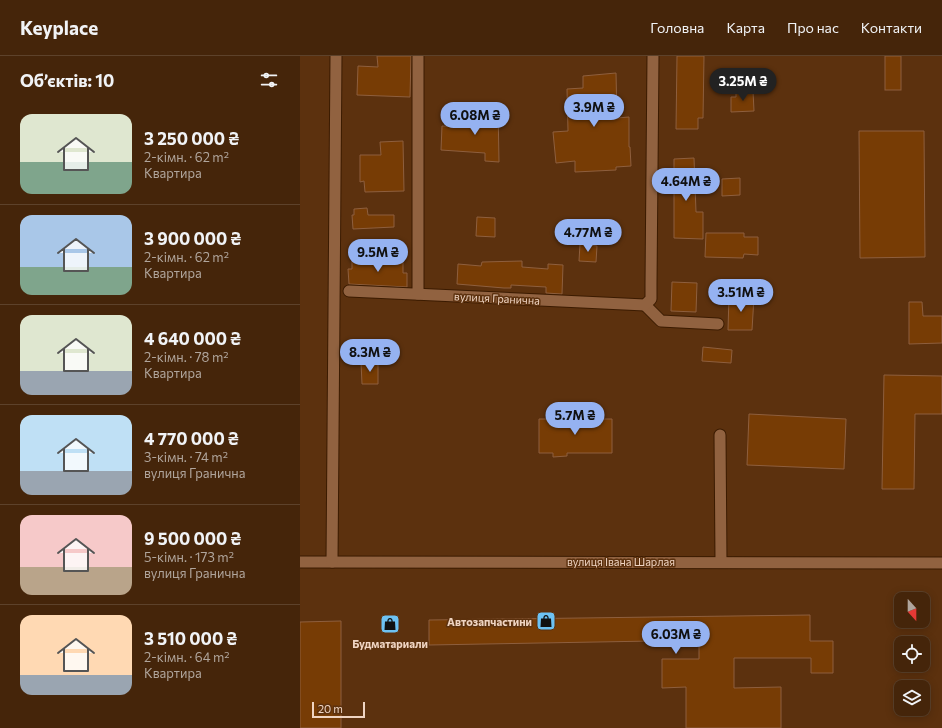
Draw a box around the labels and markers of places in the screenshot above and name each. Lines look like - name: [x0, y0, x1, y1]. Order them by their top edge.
- pin: 3.25M ₴: [706, 68, 780, 102]
- pin: 3.9M ₴: [561, 94, 627, 128]
- pin: 6.08M ₴: [438, 102, 512, 136]
- pin: 4.64M ₴: [649, 168, 723, 202]
- pin: 4.77M ₴: [551, 219, 625, 253]
- pin: 9.5M ₴: [345, 239, 411, 273]
- pin: 3.51M ₴: [704, 279, 778, 313]
- pin: 8.3M ₴: [337, 339, 403, 373]
- pin: 5.7M ₴: [542, 402, 608, 436]
- shop icon: Автозапчастини: [535, 610, 557, 632]
- shop icon: Будматариали: [379, 613, 401, 635]
- place label: Автозапчастини: [447, 615, 532, 628]
- pin: 6.03M ₴: [639, 621, 713, 655]
- place label: Будматариали: [352, 637, 428, 650]

